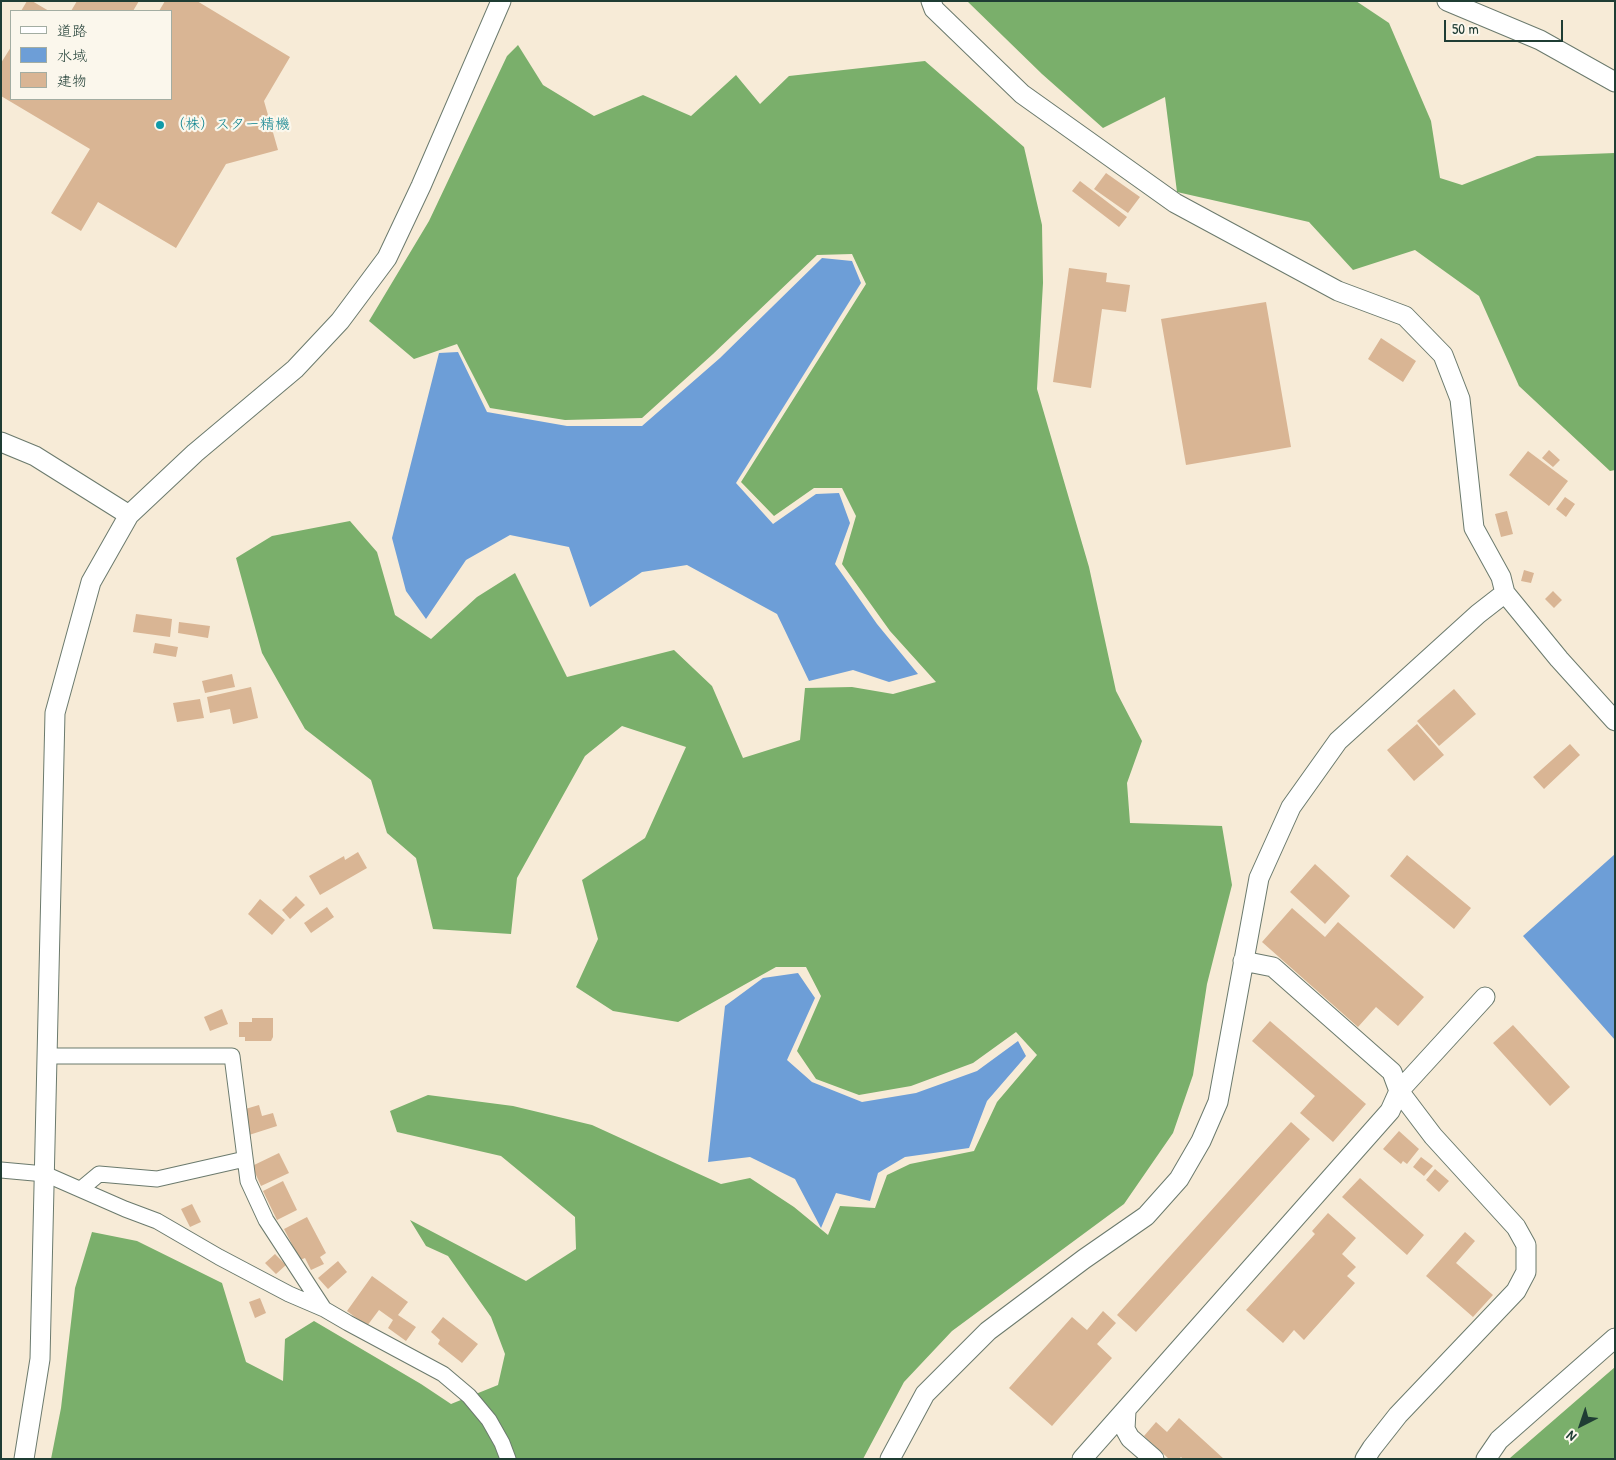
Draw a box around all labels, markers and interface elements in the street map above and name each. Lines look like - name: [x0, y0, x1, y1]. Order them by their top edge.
- legend: [10, 10, 172, 100]
- scale bar: [1446, 10, 1565, 42]
- text: 50 m: [1452, 18, 1479, 39]
- text: 道路: [57, 20, 87, 41]
- text: 水域: [57, 45, 87, 66]
- text: 建物: [57, 70, 87, 91]
- place label: （株）スター精機: [170, 116, 290, 134]
- marker: （株）スター精機: [154, 119, 166, 131]
- north arrow: [1556, 1400, 1606, 1450]
- text: N: [1562, 1427, 1580, 1446]

